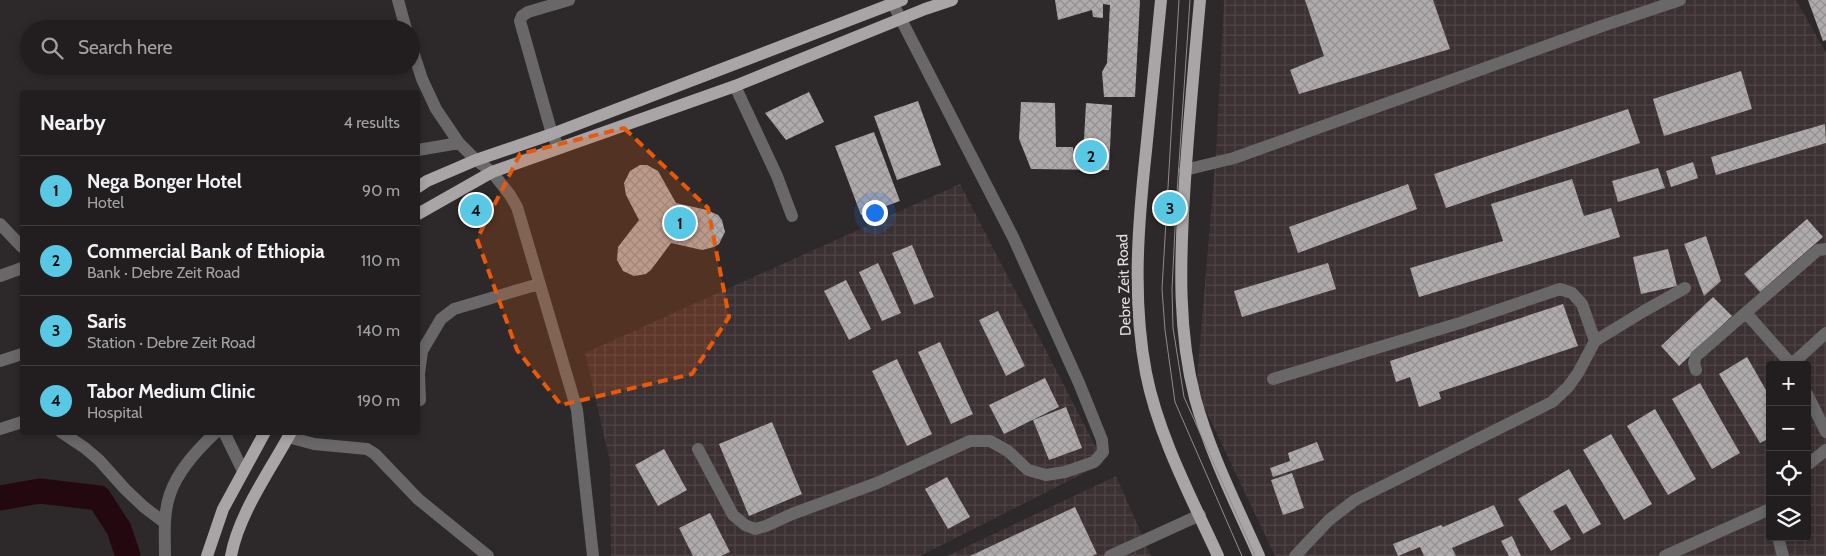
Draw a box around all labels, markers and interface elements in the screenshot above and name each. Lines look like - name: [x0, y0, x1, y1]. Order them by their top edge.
- search box: [20, 20, 420, 75]
- icon: search: [38, 34, 66, 62]
- text: Search here: [78, 36, 172, 59]
- text: Nearby: [40, 110, 106, 135]
- text: 4 results: [343, 113, 400, 132]
- pin: 2: [1075, 137, 1107, 175]
- text: Nega Bonger Hotel: [87, 170, 242, 193]
- text: 1: [53, 181, 59, 200]
- text: 90 m: [362, 181, 400, 200]
- pin: 3: [1154, 189, 1186, 227]
- pin: 4: [460, 191, 492, 229]
- text: Hotel: [87, 193, 124, 212]
- your location: [862, 200, 888, 226]
- pin: 1: [664, 204, 696, 242]
- street label: Debre Zeit Road: [1113, 234, 1135, 336]
- text: Commercial Bank of Ethiopia: [87, 240, 325, 263]
- text: 2: [52, 251, 60, 270]
- text: 110 m: [361, 251, 400, 270]
- text: Bank · Debre Zeit Road: [87, 263, 240, 282]
- text: Saris: [87, 310, 126, 333]
- text: 3: [52, 321, 60, 340]
- text: 140 m: [357, 321, 400, 340]
- text: Station · Debre Zeit Road: [87, 333, 255, 352]
- map controls: [1766, 361, 1811, 541]
- button: +: [1766, 361, 1811, 406]
- text: Tabor Medium Clinic: [87, 380, 255, 403]
- text: 4: [51, 391, 61, 410]
- text: 190 m: [357, 391, 400, 410]
- text: Hospital: [87, 403, 143, 422]
- button: −: [1766, 406, 1811, 451]
- button: locate: [1766, 451, 1811, 496]
- button: layers: [1766, 496, 1811, 541]

